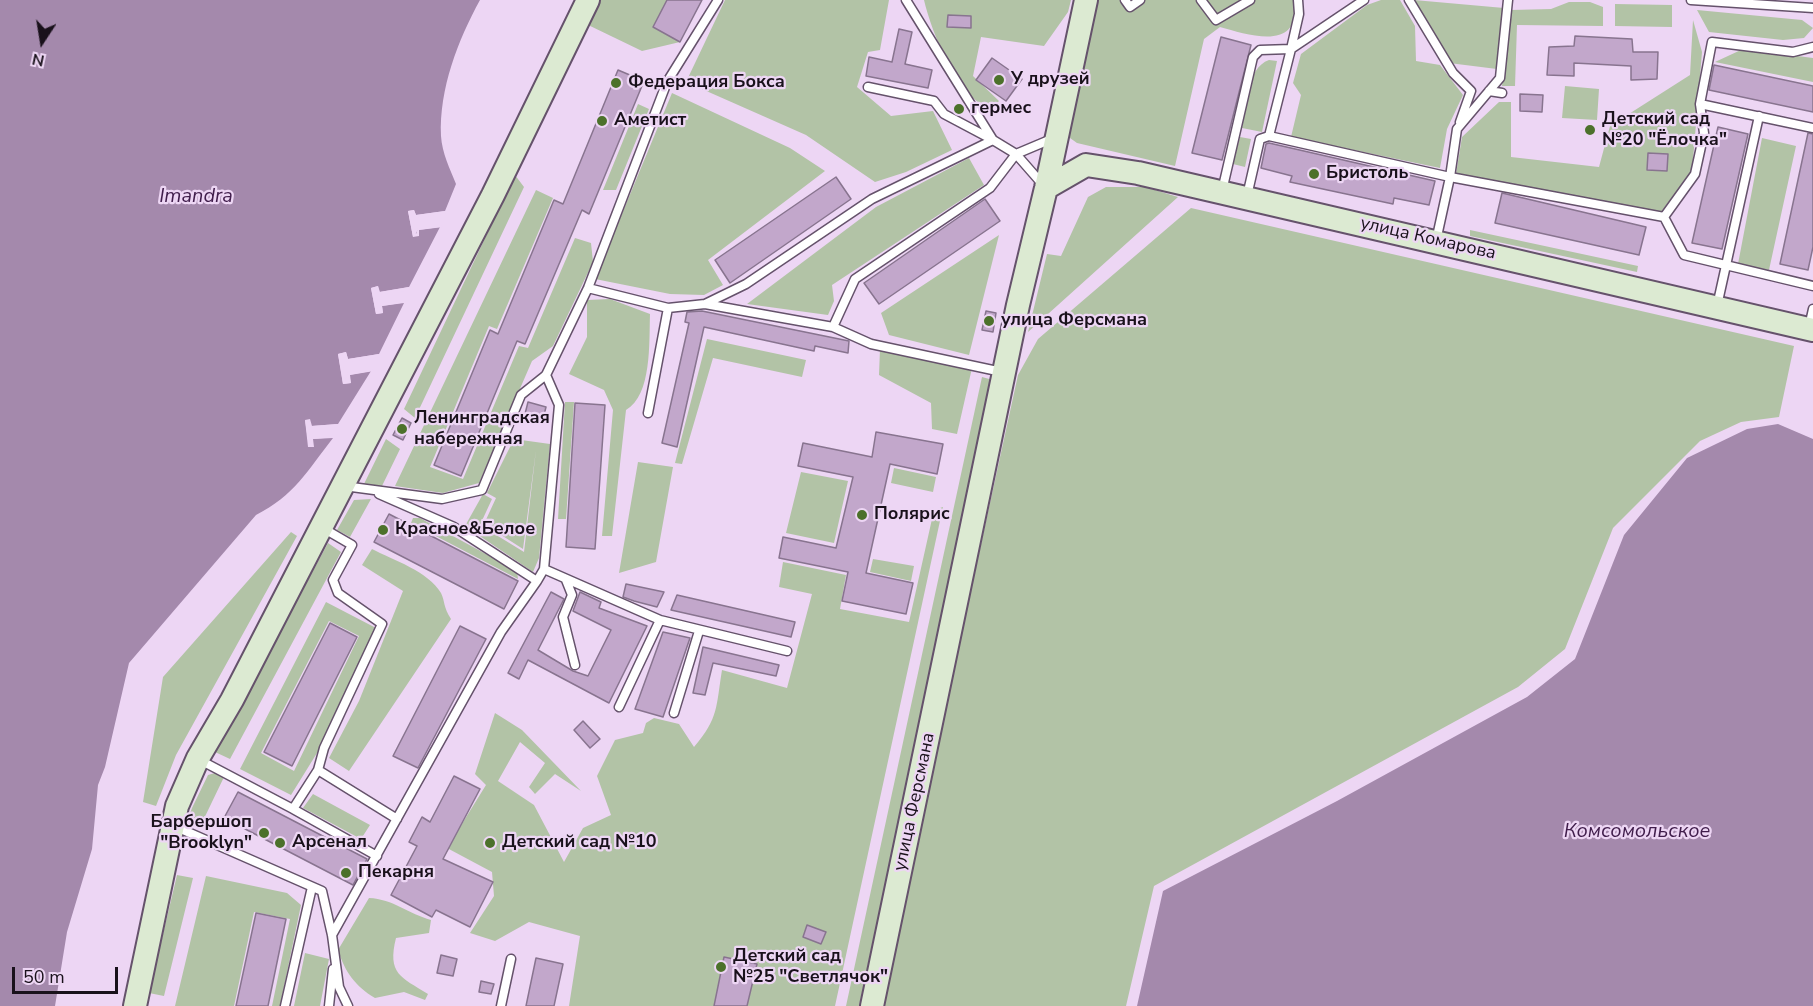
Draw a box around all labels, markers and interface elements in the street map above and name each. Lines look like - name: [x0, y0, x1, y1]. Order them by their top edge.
- north arrow: [12, 12, 72, 72]
- text: N: [30, 48, 46, 72]
- place label: У друзей: [1011, 69, 1090, 91]
- place label: Федерация Бокса: [628, 72, 785, 94]
- marker: У друзей: [992, 73, 1006, 87]
- marker: Федерация Бокса: [609, 76, 623, 90]
- place label: гермес: [971, 98, 1031, 120]
- marker: гермес: [952, 102, 966, 116]
- place label: Детский сад №20 "Ёлочка": [1602, 109, 1727, 152]
- place label: Аметист: [614, 110, 686, 132]
- marker: Аметист: [595, 114, 609, 128]
- marker: Детский сад №20 "Ёлочка": [1583, 123, 1597, 137]
- place label: Бристоль: [1326, 163, 1408, 185]
- marker: Бристоль: [1307, 167, 1321, 181]
- water label: Imandra: [159, 185, 233, 209]
- street label: улица Комарова: [1358, 213, 1498, 265]
- place label: улица Ферсмана: [1001, 310, 1147, 332]
- marker: улица Ферсмана: [982, 314, 996, 328]
- place label: Ленинградская набережная: [414, 408, 550, 450]
- marker: Ленинградская набережная: [395, 422, 409, 436]
- place label: Полярис: [874, 504, 950, 526]
- marker: Полярис: [855, 508, 869, 522]
- place label: Красное&Белое: [395, 519, 535, 541]
- marker: Красное&Белое: [376, 523, 390, 537]
- street label: улица Ферсмана: [890, 731, 940, 873]
- place label: Барбершоп "Brоoklyn": [151, 812, 252, 854]
- water label: Комсомольское: [1564, 820, 1710, 844]
- marker: Барбершоп "Brоoklyn": [257, 826, 271, 840]
- place label: Арсенал: [292, 832, 367, 854]
- place label: Детский сад №10: [502, 832, 657, 854]
- marker: Арсенал: [273, 836, 287, 850]
- marker: Детский сад №10: [483, 836, 497, 850]
- place label: Пекарня: [358, 862, 434, 884]
- marker: Пекарня: [339, 866, 353, 880]
- place label: Детский сад №25 "Светлячок": [733, 946, 888, 988]
- scale bar: [15, 955, 122, 993]
- marker: Детский сад №25 "Светлячок": [714, 960, 728, 974]
- text: 50 m: [23, 965, 65, 989]

